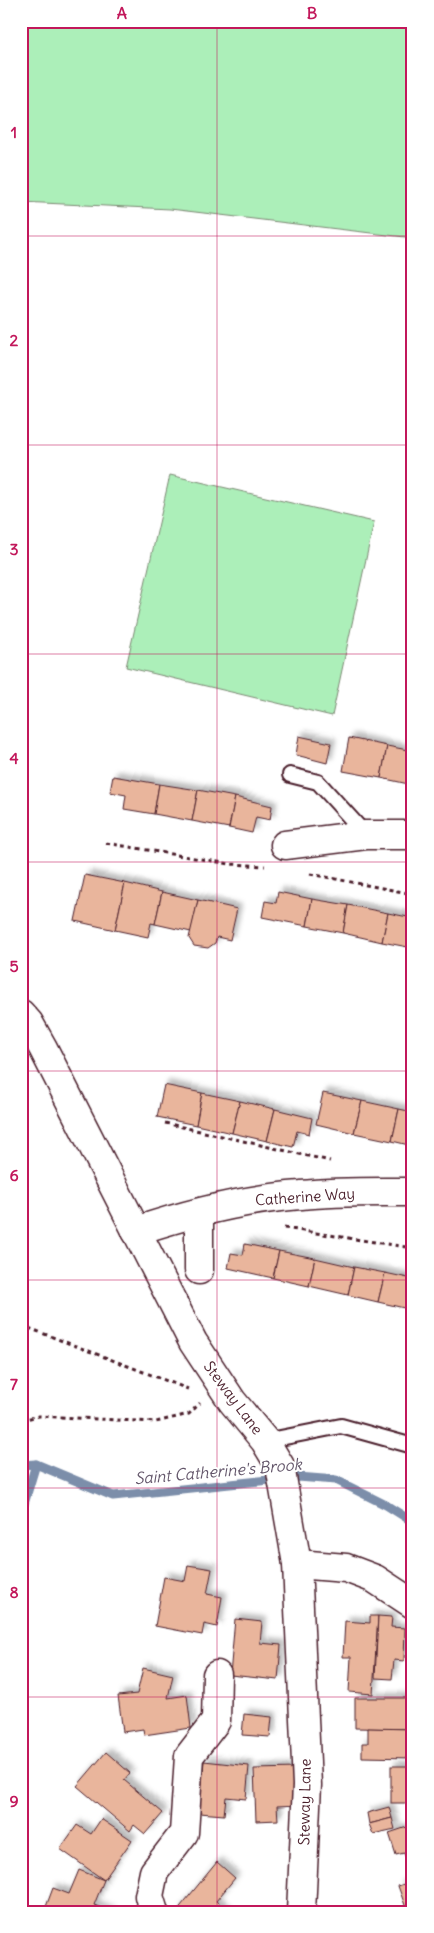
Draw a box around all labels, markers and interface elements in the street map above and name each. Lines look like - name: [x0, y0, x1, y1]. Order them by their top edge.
- text: A: [117, 3, 127, 23]
- text: B: [307, 3, 318, 23]
- text: 1: [11, 122, 17, 142]
- text: 2: [10, 330, 19, 350]
- text: 3: [9, 539, 19, 559]
- text: 4: [9, 748, 19, 768]
- text: 5: [9, 956, 19, 976]
- text: 6: [9, 1165, 19, 1185]
- street label: Catherine Way: [254, 1184, 356, 1209]
- street label: Steway Lane: [200, 1357, 267, 1438]
- text: 7: [10, 1374, 18, 1394]
- water label: Saint Catherine's Brook: [134, 1454, 304, 1488]
- text: 8: [9, 1582, 19, 1602]
- street label: Steway Lane: [294, 1758, 315, 1846]
- text: 9: [9, 1791, 19, 1811]

